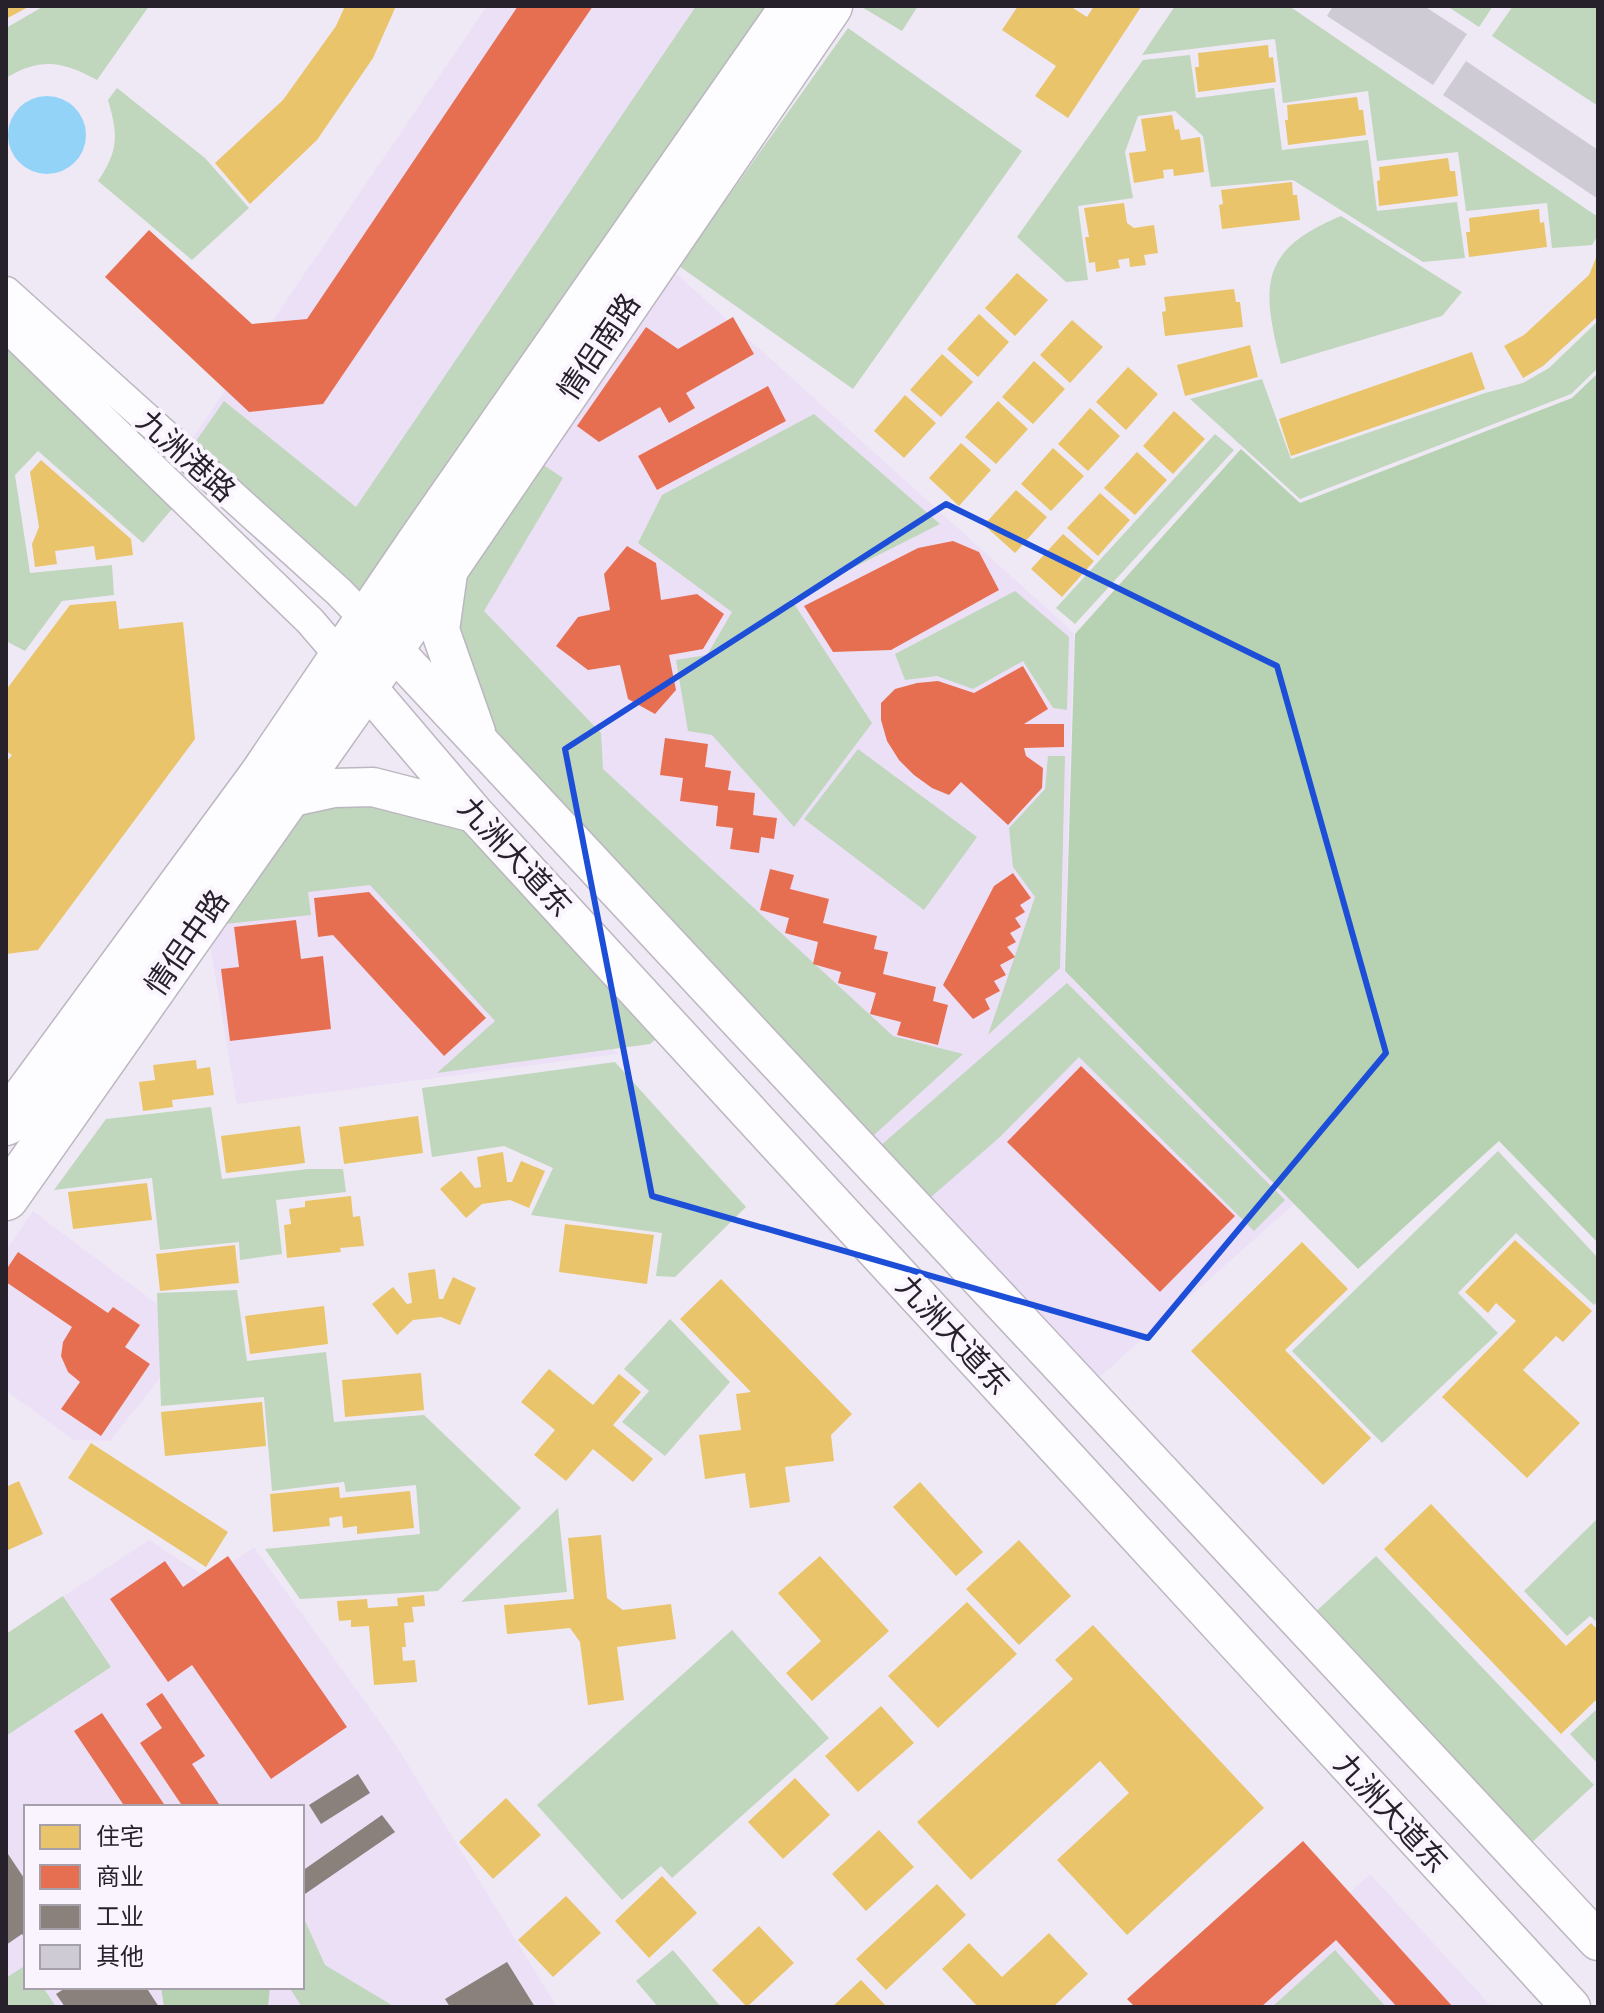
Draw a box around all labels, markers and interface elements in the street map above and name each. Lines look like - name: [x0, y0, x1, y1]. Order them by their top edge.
- street label: 情侣南路: [548, 285, 648, 407]
- street label: 九洲港路: [129, 400, 245, 510]
- street label: 九洲大道东: [451, 788, 581, 924]
- street label: 情侣中路: [136, 882, 236, 1002]
- street label: 九洲大道东: [889, 1266, 1019, 1402]
- street label: 九洲大道东: [1327, 1744, 1457, 1880]
- legend: [24, 1805, 304, 1989]
- text: 住宅: [96, 1821, 144, 1852]
- text: 商业: [96, 1861, 144, 1892]
- text: 工业: [96, 1901, 144, 1932]
- text: 其他: [96, 1941, 144, 1972]

